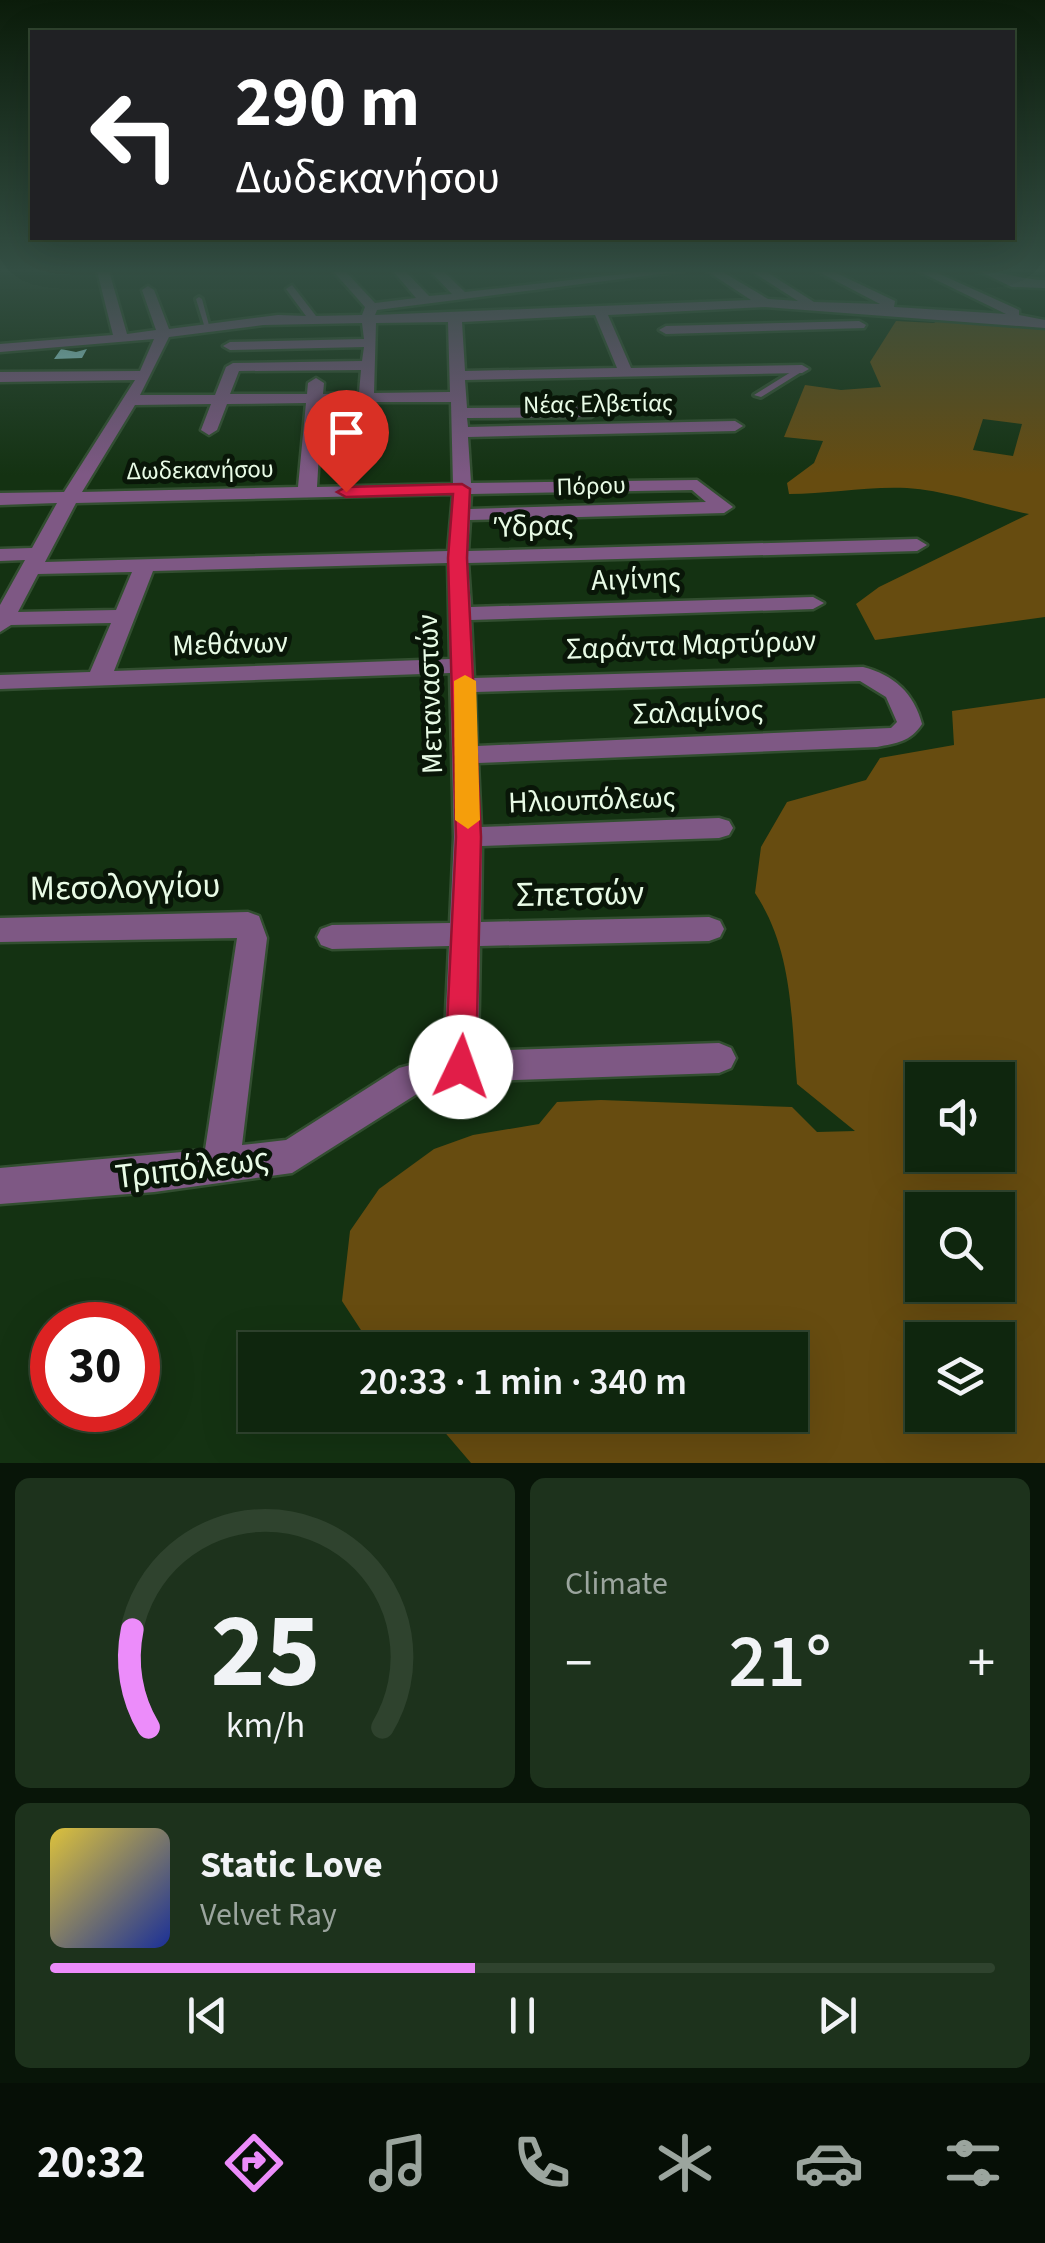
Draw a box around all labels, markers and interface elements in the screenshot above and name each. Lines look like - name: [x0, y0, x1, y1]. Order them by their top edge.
- text: 290 m: [235, 53, 420, 153]
- icon: left: [70, 70, 200, 200]
- text: Δωδεκανήσου: [235, 146, 500, 210]
- street label: Νέας Ελβετίας: [523, 385, 673, 423]
- pin: [304, 390, 389, 493]
- icon: arrive: [319, 405, 374, 460]
- street label: Δωδεκανήσου: [126, 451, 274, 489]
- street label: Πόρου: [556, 467, 626, 505]
- street label: Ύδρας: [493, 503, 574, 549]
- street label: Αιγίνης: [590, 556, 682, 602]
- street label: Μεταναστών: [406, 613, 454, 775]
- street label: Σαράντα Μαρτύρων: [565, 619, 817, 671]
- street label: Μεθάνων: [171, 620, 289, 668]
- street label: Σαλαμίνος: [632, 688, 764, 736]
- street label: Ηλιουπόλεως: [508, 776, 677, 824]
- street label: Μεσολογγίου: [29, 860, 221, 914]
- street label: Σπετσών: [515, 868, 645, 920]
- position arrow: [409, 1015, 513, 1119]
- map controls: [905, 1062, 1015, 1432]
- button: sound: [905, 1062, 1015, 1172]
- street label: Τριπόλεως: [112, 1134, 272, 1202]
- button: search: [905, 1192, 1015, 1302]
- speed limit sign: 30: [30, 1302, 160, 1432]
- button: layers: [905, 1322, 1015, 1432]
- text: 20:33 · 1 min · 340 m: [359, 1355, 687, 1409]
- text: Climate: [565, 1561, 668, 1607]
- text: 25: [210, 1579, 320, 1727]
- text: 21°: [728, 1609, 832, 1716]
- text: −: [565, 1625, 592, 1703]
- text: +: [968, 1625, 995, 1703]
- text: km/h: [225, 1700, 305, 1751]
- text: Static Love: [200, 1838, 383, 1892]
- text: Velvet Ray: [200, 1892, 337, 1938]
- icon: previous: [180, 1988, 235, 2043]
- icon: pause: [495, 1988, 550, 2043]
- icon: next: [810, 1988, 865, 2043]
- icon: directions: [219, 2128, 289, 2198]
- icon: music: [363, 2128, 433, 2198]
- icon: phone: [507, 2128, 577, 2198]
- icon: climate: [650, 2128, 720, 2198]
- icon: car: [794, 2128, 864, 2198]
- icon: filters: [938, 2128, 1008, 2198]
- text: 20:32: [37, 2131, 145, 2195]

